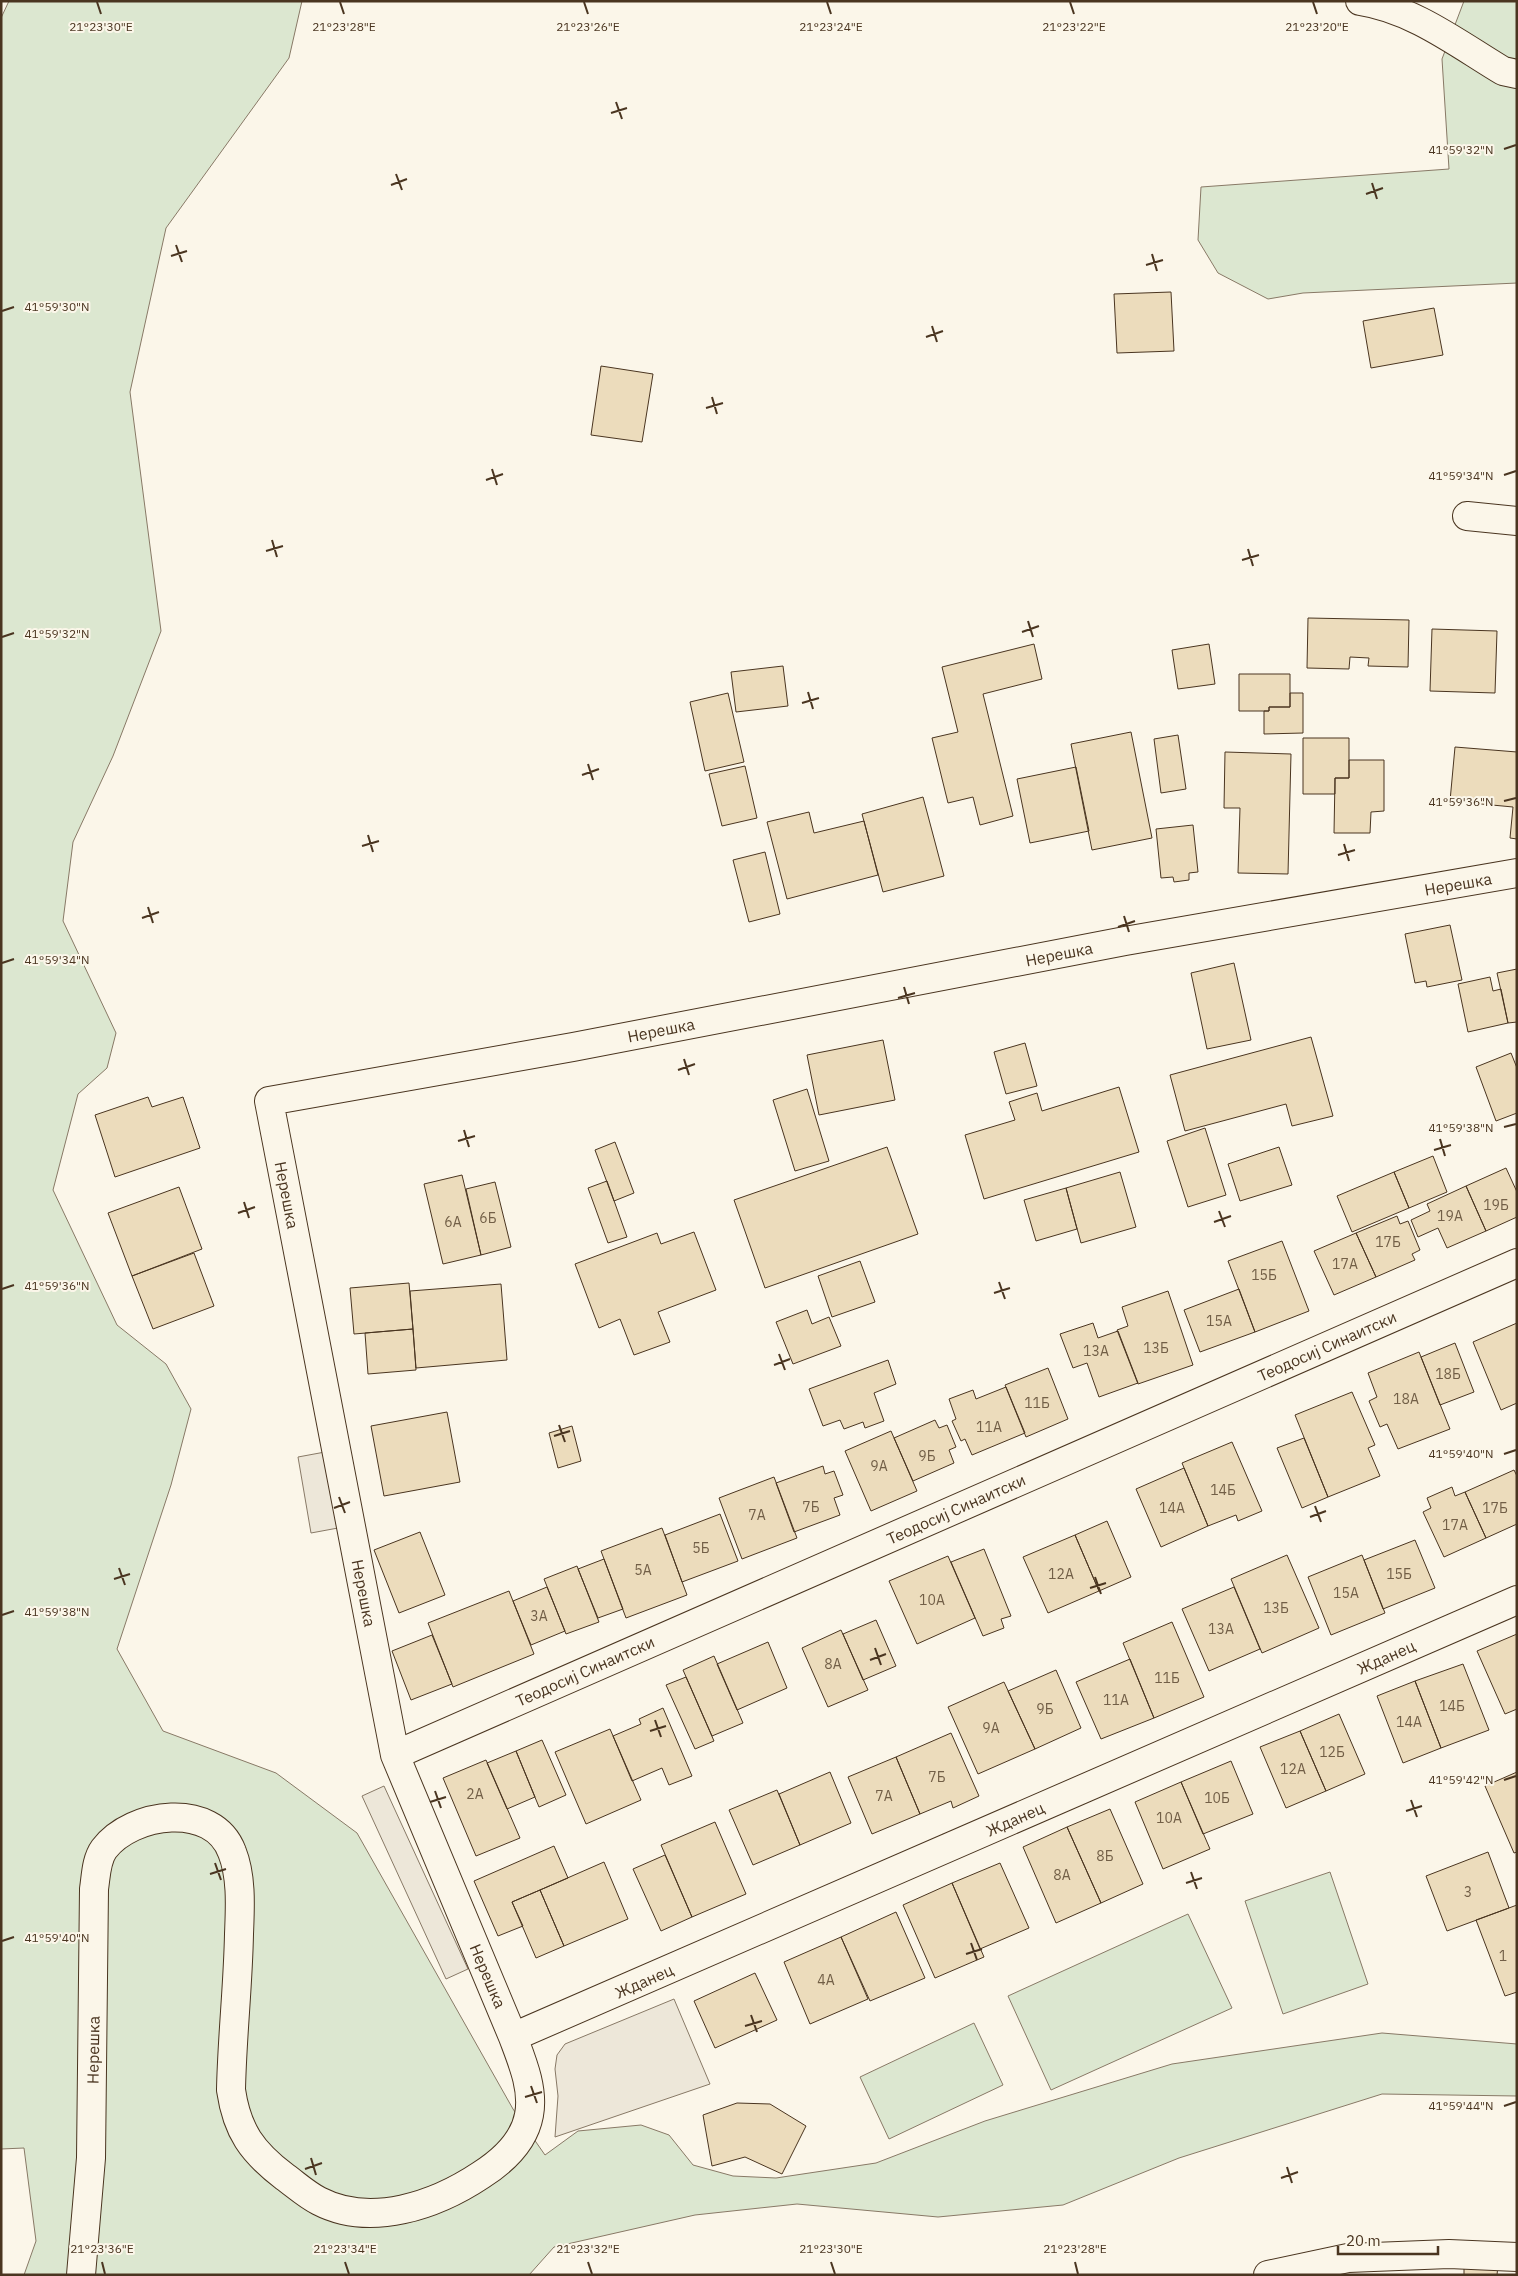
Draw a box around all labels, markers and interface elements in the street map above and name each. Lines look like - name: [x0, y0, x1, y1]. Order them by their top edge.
- text: 21°23'30"E: [69, 19, 133, 34]
- text: 21°23'28"E: [312, 19, 376, 34]
- text: 21°23'26"E: [556, 19, 620, 34]
- text: 21°23'24"E: [799, 19, 863, 34]
- text: 21°23'22"E: [1042, 19, 1106, 34]
- text: 21°23'20"E: [1285, 19, 1349, 34]
- text: 41°59'32"N: [1428, 142, 1494, 157]
- text: 41°59'30"N: [24, 299, 90, 314]
- text: 41°59'34"N: [1428, 468, 1494, 483]
- text: 41°59'32"N: [24, 626, 90, 641]
- text: 41°59'36"N: [1428, 794, 1494, 809]
- street label: Нерешка: [1423, 868, 1494, 900]
- street label: Нерешка: [1024, 938, 1095, 970]
- text: 41°59'34"N: [24, 952, 90, 967]
- street label: Нерешка: [626, 1014, 697, 1046]
- text: 41°59'38"N: [1428, 1120, 1494, 1135]
- street label: Нерешка: [271, 1160, 303, 1231]
- house number: 19Б: [1483, 1196, 1509, 1214]
- house number: 19А: [1437, 1207, 1463, 1225]
- house number: 6Б: [479, 1209, 497, 1227]
- house number: 6А: [444, 1213, 462, 1231]
- house number: 17Б: [1375, 1233, 1401, 1251]
- house number: 17А: [1332, 1255, 1358, 1273]
- house number: 15Б: [1251, 1266, 1277, 1284]
- text: 41°59'36"N: [24, 1278, 90, 1293]
- street label: Теодосиј Синаитски: [1254, 1306, 1400, 1386]
- house number: 15А: [1206, 1312, 1232, 1330]
- house number: 13Б: [1143, 1339, 1169, 1357]
- house number: 13А: [1083, 1342, 1109, 1360]
- house number: 18Б: [1435, 1365, 1461, 1383]
- house number: 18А: [1393, 1390, 1419, 1408]
- house number: 11Б: [1024, 1394, 1050, 1412]
- house number: 11А: [976, 1418, 1002, 1436]
- text: 41°59'40"N: [1428, 1446, 1494, 1461]
- house number: 9Б: [918, 1447, 936, 1465]
- house number: 9А: [870, 1457, 888, 1475]
- street label: Теодосиј Синаитски: [883, 1469, 1029, 1549]
- house number: 14Б: [1210, 1481, 1236, 1499]
- house number: 7Б: [802, 1498, 820, 1516]
- house number: 14А: [1159, 1499, 1185, 1517]
- house number: 17Б: [1482, 1499, 1508, 1517]
- house number: 7А: [748, 1506, 766, 1524]
- house number: 17А: [1442, 1516, 1468, 1534]
- house number: 5Б: [692, 1539, 710, 1557]
- street label: Нерешка: [348, 1558, 380, 1629]
- house number: 5А: [634, 1561, 652, 1579]
- house number: 12А: [1048, 1565, 1074, 1583]
- house number: 15Б: [1386, 1565, 1412, 1583]
- house number: 15А: [1333, 1584, 1359, 1602]
- house number: 10А: [919, 1591, 945, 1609]
- house number: 13Б: [1263, 1599, 1289, 1617]
- text: 41°59'38"N: [24, 1604, 90, 1619]
- house number: 3А: [530, 1607, 548, 1625]
- house number: 13А: [1208, 1620, 1234, 1638]
- street label: Теодосиј Синаитски: [512, 1631, 658, 1711]
- street label: Жданец: [1354, 1635, 1419, 1679]
- house number: 8А: [824, 1655, 842, 1673]
- house number: 11Б: [1154, 1669, 1180, 1687]
- house number: 11А: [1103, 1691, 1129, 1709]
- house number: 14Б: [1439, 1697, 1465, 1715]
- house number: 9Б: [1036, 1700, 1054, 1718]
- house number: 14А: [1396, 1713, 1422, 1731]
- house number: 9А: [982, 1719, 1000, 1737]
- house number: 12Б: [1319, 1743, 1345, 1761]
- house number: 12А: [1280, 1760, 1306, 1778]
- house number: 7Б: [928, 1768, 946, 1786]
- text: 41°59'42"N: [1428, 1772, 1494, 1787]
- house number: 2А: [466, 1785, 484, 1803]
- house number: 7А: [875, 1787, 893, 1805]
- house number: 10Б: [1204, 1789, 1230, 1807]
- street label: Жданец: [983, 1797, 1048, 1841]
- house number: 10А: [1156, 1809, 1182, 1827]
- house number: 8Б: [1096, 1847, 1114, 1865]
- house number: 8А: [1053, 1866, 1071, 1884]
- house number: 3: [1464, 1883, 1472, 1901]
- text: 41°59'40"N: [24, 1930, 90, 1945]
- street label: Нерешка: [465, 1941, 511, 2012]
- house number: 1: [1499, 1947, 1507, 1965]
- street label: Жданец: [612, 1959, 677, 2003]
- house number: 4А: [817, 1971, 835, 1989]
- street label: Нерешка: [82, 2015, 104, 2084]
- text: 41°59'44"N: [1428, 2098, 1494, 2113]
- scale bar: [1338, 2224, 1438, 2256]
- text: 20 m: [1346, 2231, 1381, 2250]
- text: 21°23'36"E: [70, 2241, 134, 2256]
- text: 21°23'34"E: [313, 2241, 377, 2256]
- text: 21°23'32"E: [556, 2241, 620, 2256]
- text: 21°23'30"E: [799, 2241, 863, 2256]
- text: 21°23'28"E: [1043, 2241, 1107, 2256]

